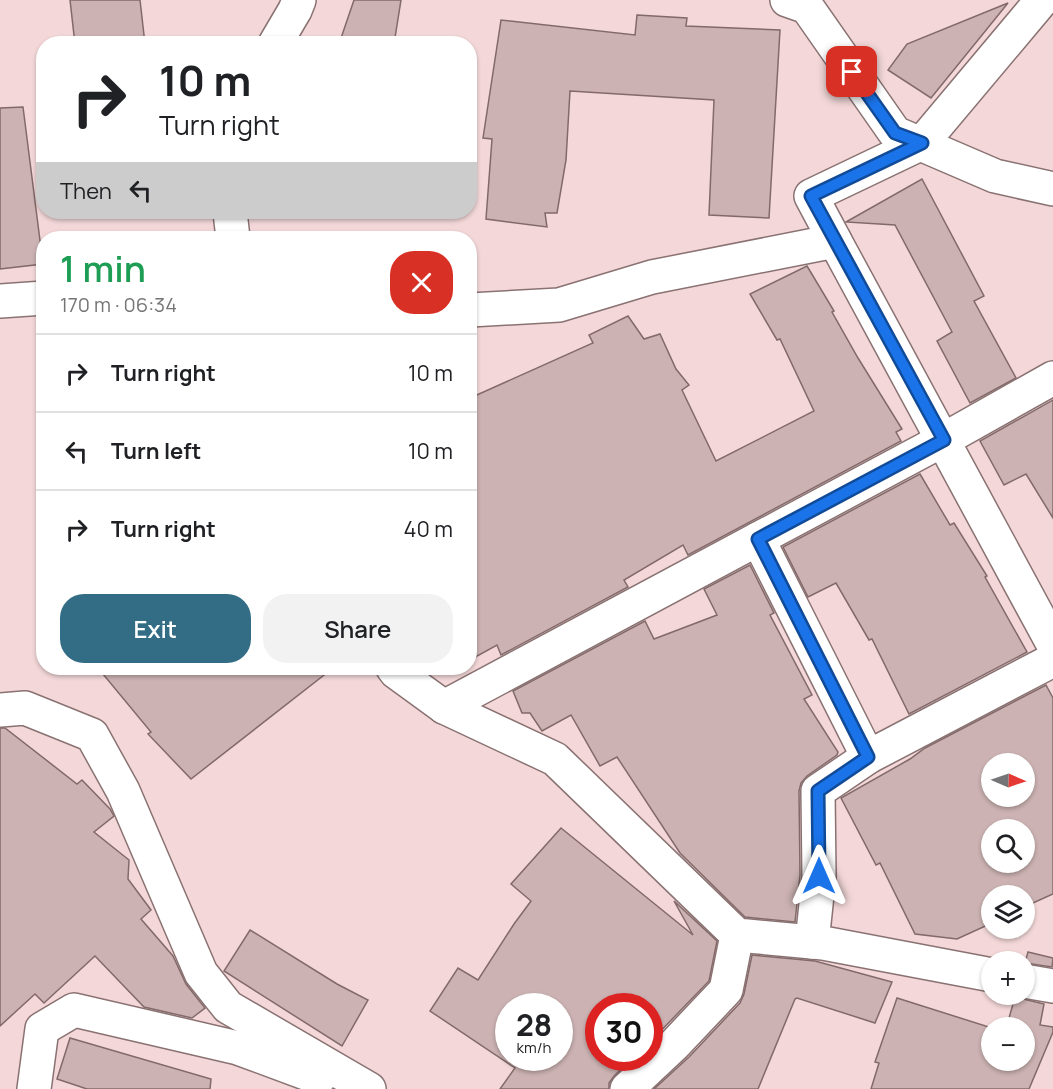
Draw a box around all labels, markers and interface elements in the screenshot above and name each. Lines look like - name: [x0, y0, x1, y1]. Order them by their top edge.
- pin: [826, 46, 877, 97]
- text: 10 m: [159, 51, 251, 109]
- icon: arrive: [835, 55, 868, 88]
- icon: right: [60, 60, 138, 138]
- text: Turn right: [159, 106, 280, 143]
- icon: left: [124, 174, 157, 207]
- text: Then: [60, 176, 112, 206]
- text: 1 min: [60, 244, 146, 293]
- button: close: [390, 251, 453, 314]
- text: 170 m · 06:34: [60, 291, 177, 318]
- icon: right: [60, 357, 93, 390]
- text: Turn right: [111, 358, 216, 388]
- text: 10 m: [408, 358, 453, 388]
- icon: left: [60, 435, 93, 468]
- text: Turn left: [111, 436, 201, 466]
- text: 10 m: [408, 436, 453, 466]
- icon: right: [60, 513, 93, 546]
- text: Turn right: [111, 514, 216, 544]
- text: 40 m: [404, 514, 453, 544]
- button: Exit: [60, 594, 251, 663]
- button: Share: [263, 594, 453, 663]
- north arrow: [981, 753, 1035, 807]
- map controls: [981, 753, 1035, 1071]
- button: search: [981, 819, 1035, 873]
- position arrow: [787, 844, 851, 908]
- button: layers: [981, 885, 1035, 939]
- button: +: [981, 951, 1035, 1005]
- speed limit sign: 30: [585, 993, 663, 1071]
- text: 28: [516, 1004, 552, 1045]
- button: −: [981, 1017, 1035, 1071]
- text: km/h: [517, 1037, 551, 1058]

